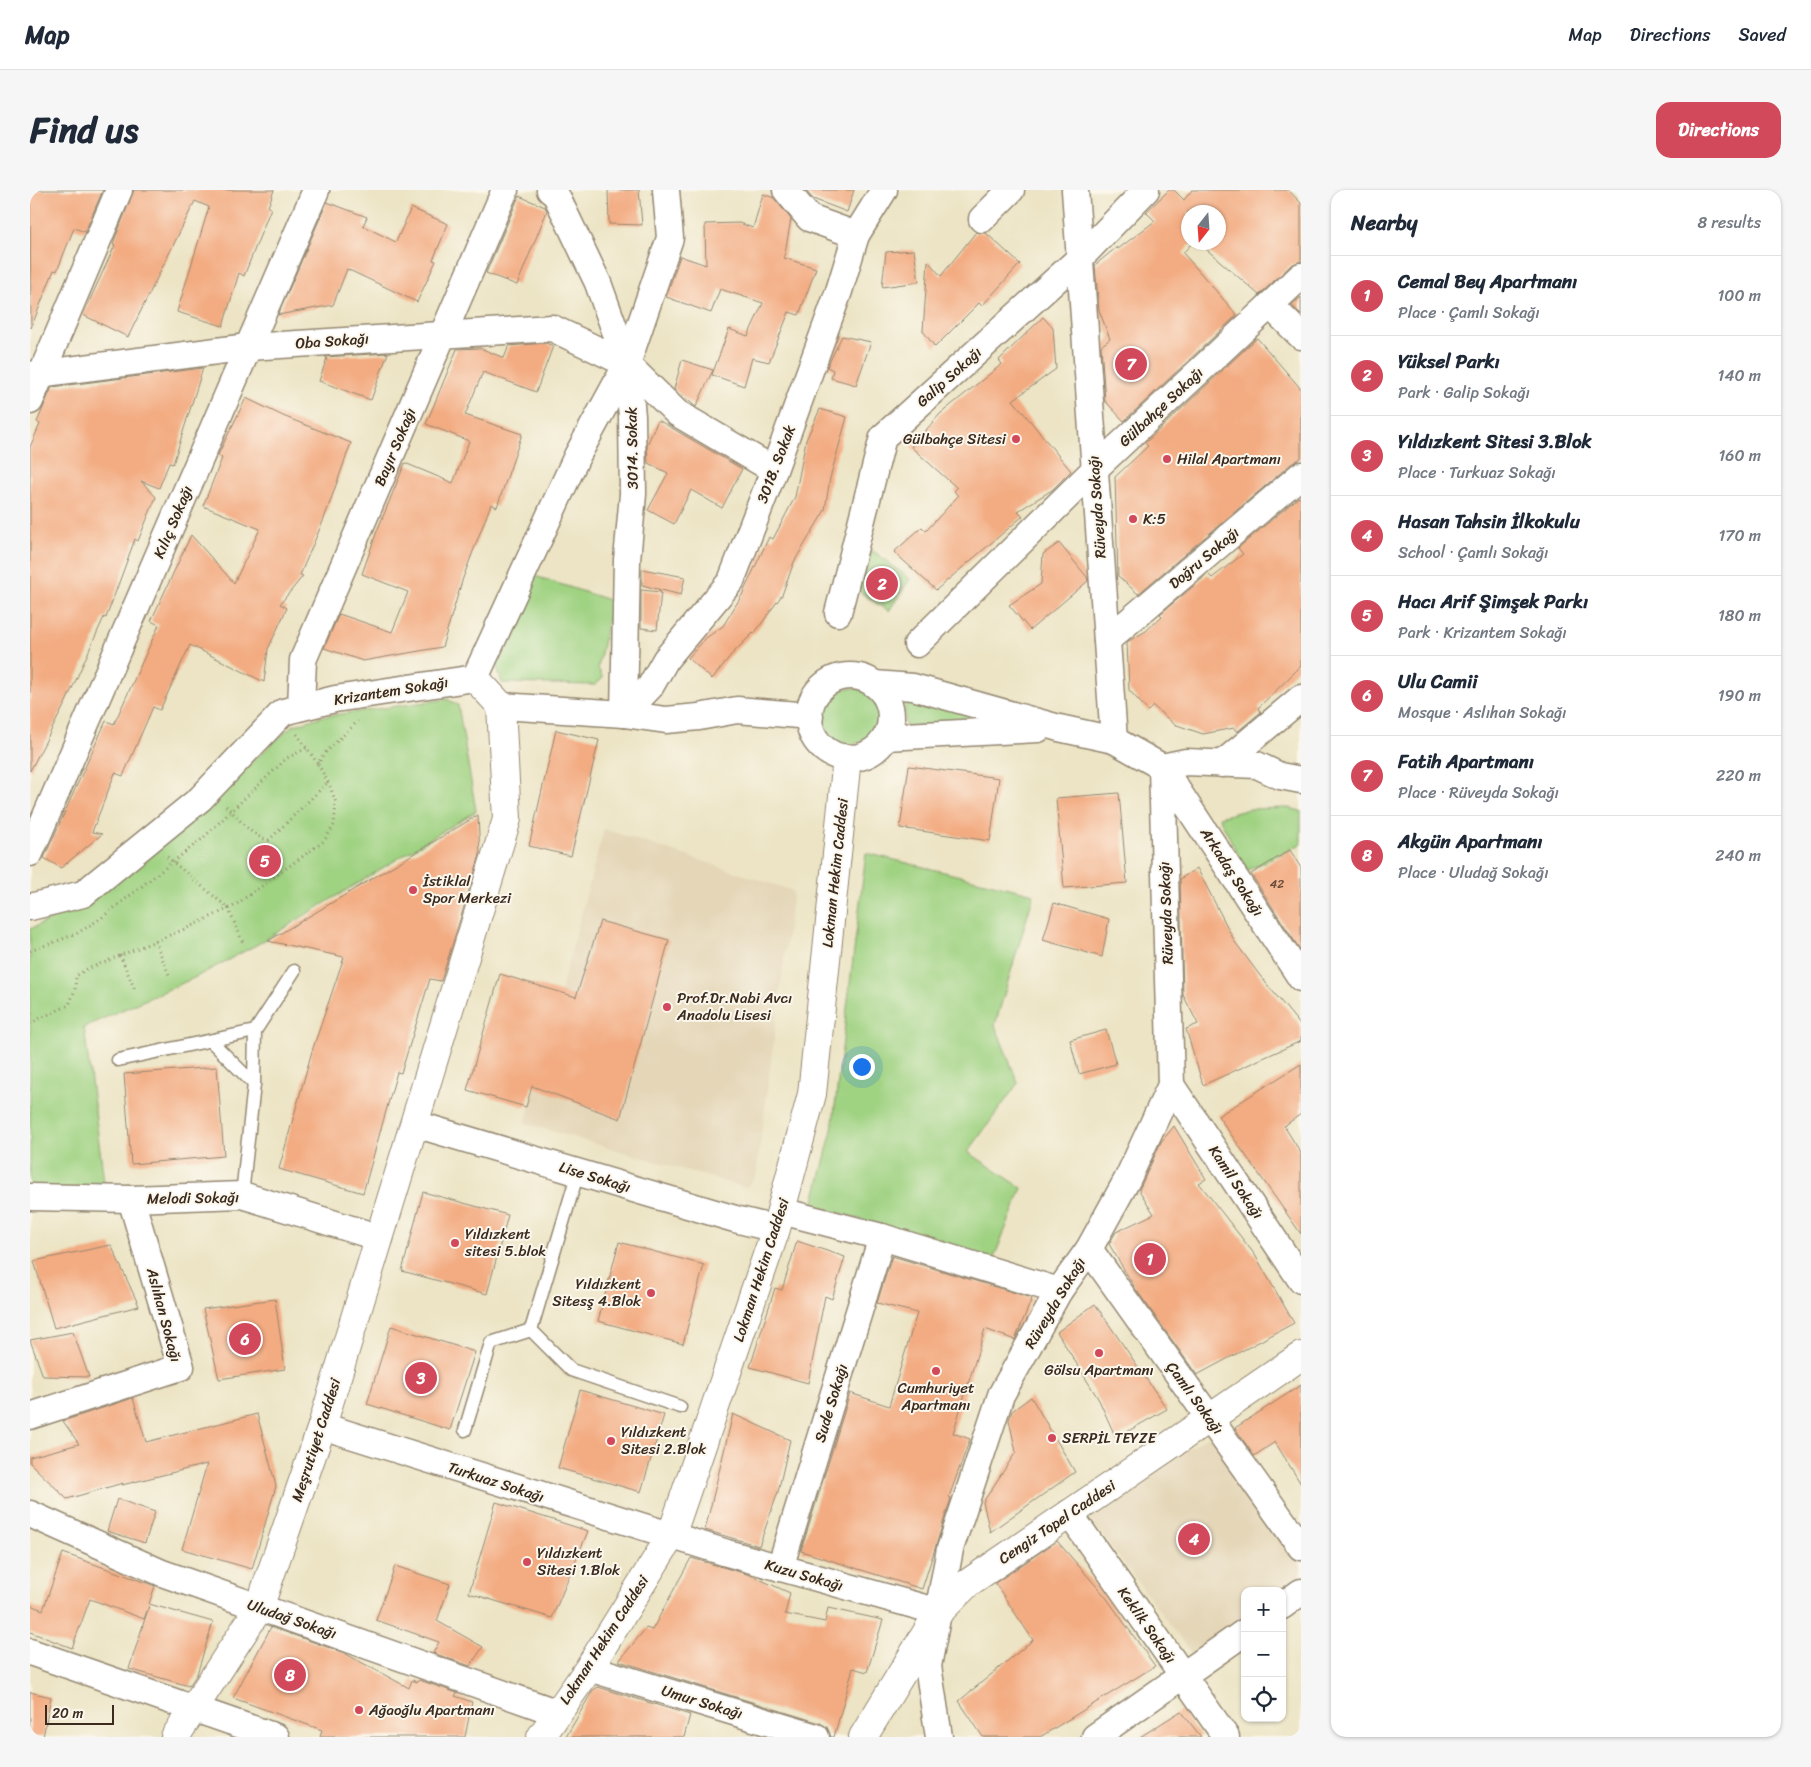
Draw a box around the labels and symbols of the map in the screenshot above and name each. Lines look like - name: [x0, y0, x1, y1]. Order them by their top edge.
- north arrow: [1181, 205, 1226, 250]
- street label: Oba Sokağı: [294, 325, 370, 357]
- street label: Galip Sokağı: [910, 340, 988, 414]
- pin: 7: [1115, 345, 1147, 383]
- street label: Gülbahçe Sokağı: [1113, 361, 1209, 453]
- street label: Bayır Sokağı: [367, 404, 423, 490]
- street label: 3014. Sokak: [618, 407, 646, 489]
- street label: 3018. Sokak: [749, 421, 803, 507]
- place label: Gülbahçe Sitesi: [903, 426, 1007, 452]
- marker: Gülbahçe Sitesi: [1010, 433, 1022, 445]
- place label: Hilal Apartmanı: [1177, 446, 1281, 472]
- marker: Hilal Apartmanı: [1161, 453, 1173, 465]
- street label: Rüveyda Sokağı: [1080, 455, 1114, 559]
- street label: Kılıç Sokağı: [146, 481, 200, 563]
- place label: K:5: [1143, 506, 1166, 532]
- marker: K:5: [1127, 513, 1139, 525]
- street label: Doğru Sokağı: [1163, 520, 1245, 596]
- pin: 2: [866, 565, 898, 603]
- street label: Krizantem Sokağı: [332, 669, 450, 713]
- street label: Lokman Hekim Caddesi: [814, 796, 856, 949]
- street label: Arkadaş Sokağı: [1193, 821, 1271, 922]
- pin: 5: [249, 842, 281, 880]
- street label: Rüveyda Sokağı: [1151, 861, 1181, 965]
- place label: İstiklal Spor Merkezi: [422, 868, 512, 911]
- house number: 42: [1270, 873, 1284, 895]
- marker: İstiklal Spor Merkezi: [407, 884, 419, 896]
- place label: Prof.Dr.Nabi Avcı Anadolu Lisesi: [676, 985, 792, 1028]
- marker: Prof.Dr.Nabi Avcı Anadolu Lisesi: [661, 1001, 673, 1013]
- your location: [849, 1054, 875, 1080]
- street label: Kamil Sokağı: [1202, 1140, 1270, 1224]
- street label: Lise Sokağı: [556, 1154, 634, 1200]
- street label: Melodi Sokağı: [147, 1184, 239, 1212]
- street label: Lokman Hekim Caddesi: [725, 1194, 797, 1345]
- place label: Yıldızkent sitesi 5.blok: [464, 1221, 546, 1264]
- marker: Yıldızkent sitesi 5.blok: [449, 1237, 461, 1249]
- pin: 1: [1134, 1240, 1166, 1278]
- street label: Rüveyda Sokağı: [1017, 1252, 1093, 1354]
- street label: Aslıhan Sokağı: [139, 1264, 189, 1365]
- place label: Yıldızkent Sitesş 4.Blok: [552, 1271, 642, 1314]
- marker: Yıldızkent Sitesş 4.Blok: [645, 1287, 657, 1299]
- pin: 6: [229, 1320, 261, 1358]
- marker: Gölsu Apartmanı: [1093, 1347, 1105, 1359]
- street label: Çamlı Sokağı: [1160, 1356, 1230, 1440]
- place label: Gölsu Apartmanı: [1044, 1357, 1154, 1383]
- pin: 3: [405, 1359, 437, 1397]
- street label: Sude Sokağı: [807, 1360, 855, 1446]
- marker: Cumhuriyet Apartmanı: [930, 1365, 942, 1377]
- street label: Meşrutiyet Caddesi: [284, 1374, 348, 1505]
- place label: Cumhuriyet Apartmanı: [897, 1375, 975, 1418]
- place label: Yıldızkent Sitesi 2.Blok: [621, 1419, 707, 1462]
- place label: SERPİL TEYZE: [1062, 1425, 1158, 1451]
- marker: SERPİL TEYZE: [1046, 1432, 1058, 1444]
- marker: Yıldızkent Sitesi 2.Blok: [605, 1435, 617, 1447]
- street label: Turkuaz Sokağı: [444, 1454, 548, 1510]
- street label: Cengiz Topel Caddesi: [993, 1472, 1122, 1571]
- pin: 4: [1178, 1520, 1210, 1558]
- place label: Yıldızkent Sitesi 1.Blok: [537, 1540, 621, 1583]
- street label: Kuzu Sokağı: [762, 1551, 846, 1599]
- marker: Yıldızkent Sitesi 1.Blok: [521, 1556, 533, 1568]
- street label: Lokman Hekim Caddesi: [552, 1569, 656, 1710]
- street label: Keklik Sokağı: [1111, 1581, 1183, 1669]
- street label: Uludağ Sokağı: [244, 1592, 340, 1646]
- pin: 8: [274, 1656, 306, 1694]
- street label: Umur Sokağı: [658, 1677, 746, 1727]
- place label: Ağaoğlu Apartmanı: [368, 1697, 495, 1723]
- scale bar: [45, 1702, 114, 1725]
- marker: Ağaoğlu Apartmanı: [353, 1704, 365, 1716]

